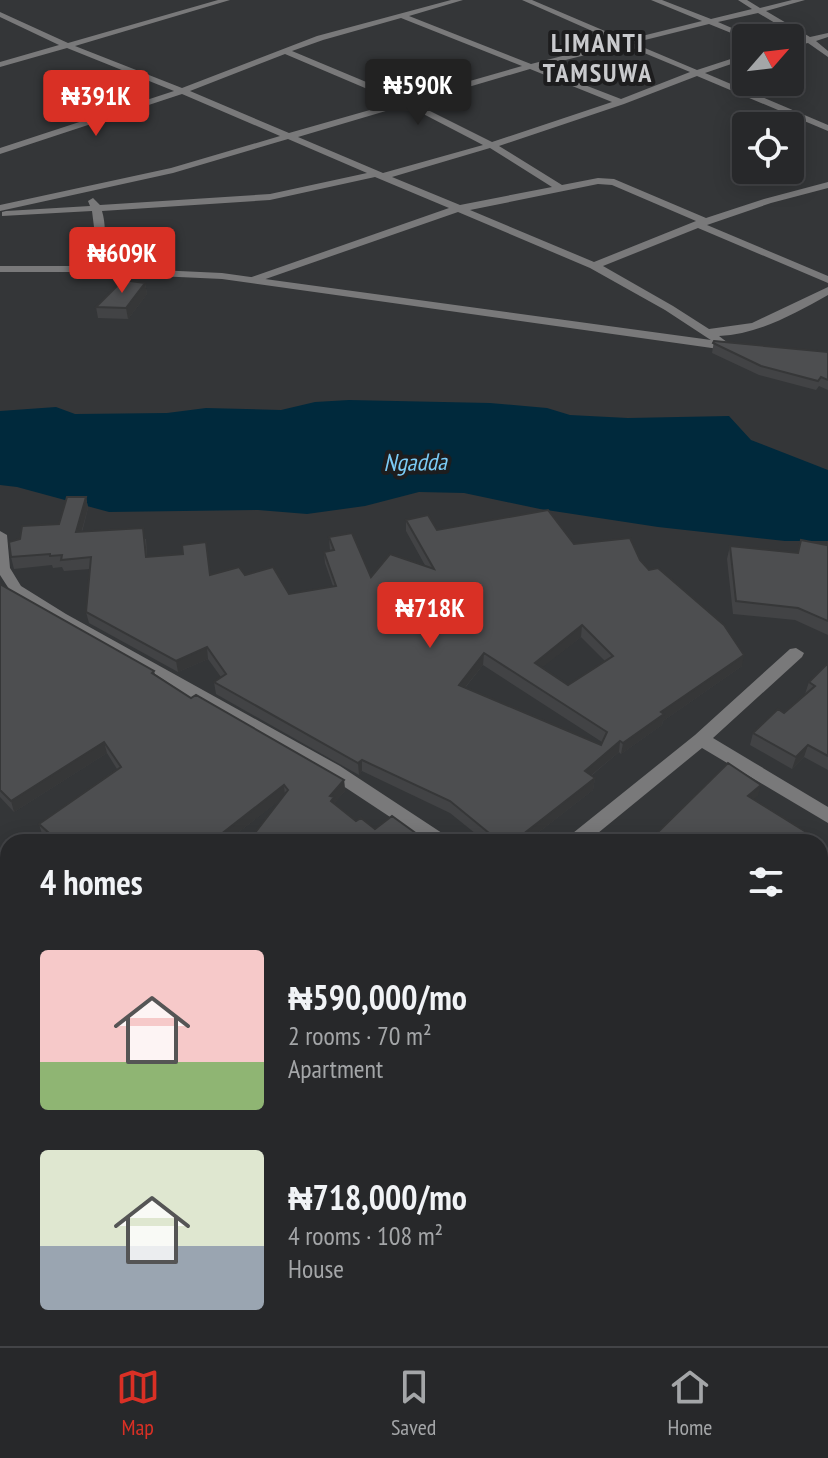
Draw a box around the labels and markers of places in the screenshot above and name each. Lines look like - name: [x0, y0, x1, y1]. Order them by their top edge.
- pin: ₦590K: [362, 59, 474, 127]
- pin: ₦391K: [40, 70, 152, 138]
- pin: ₦609K: [66, 227, 178, 295]
- pin: ₦718K: [374, 582, 486, 650]

